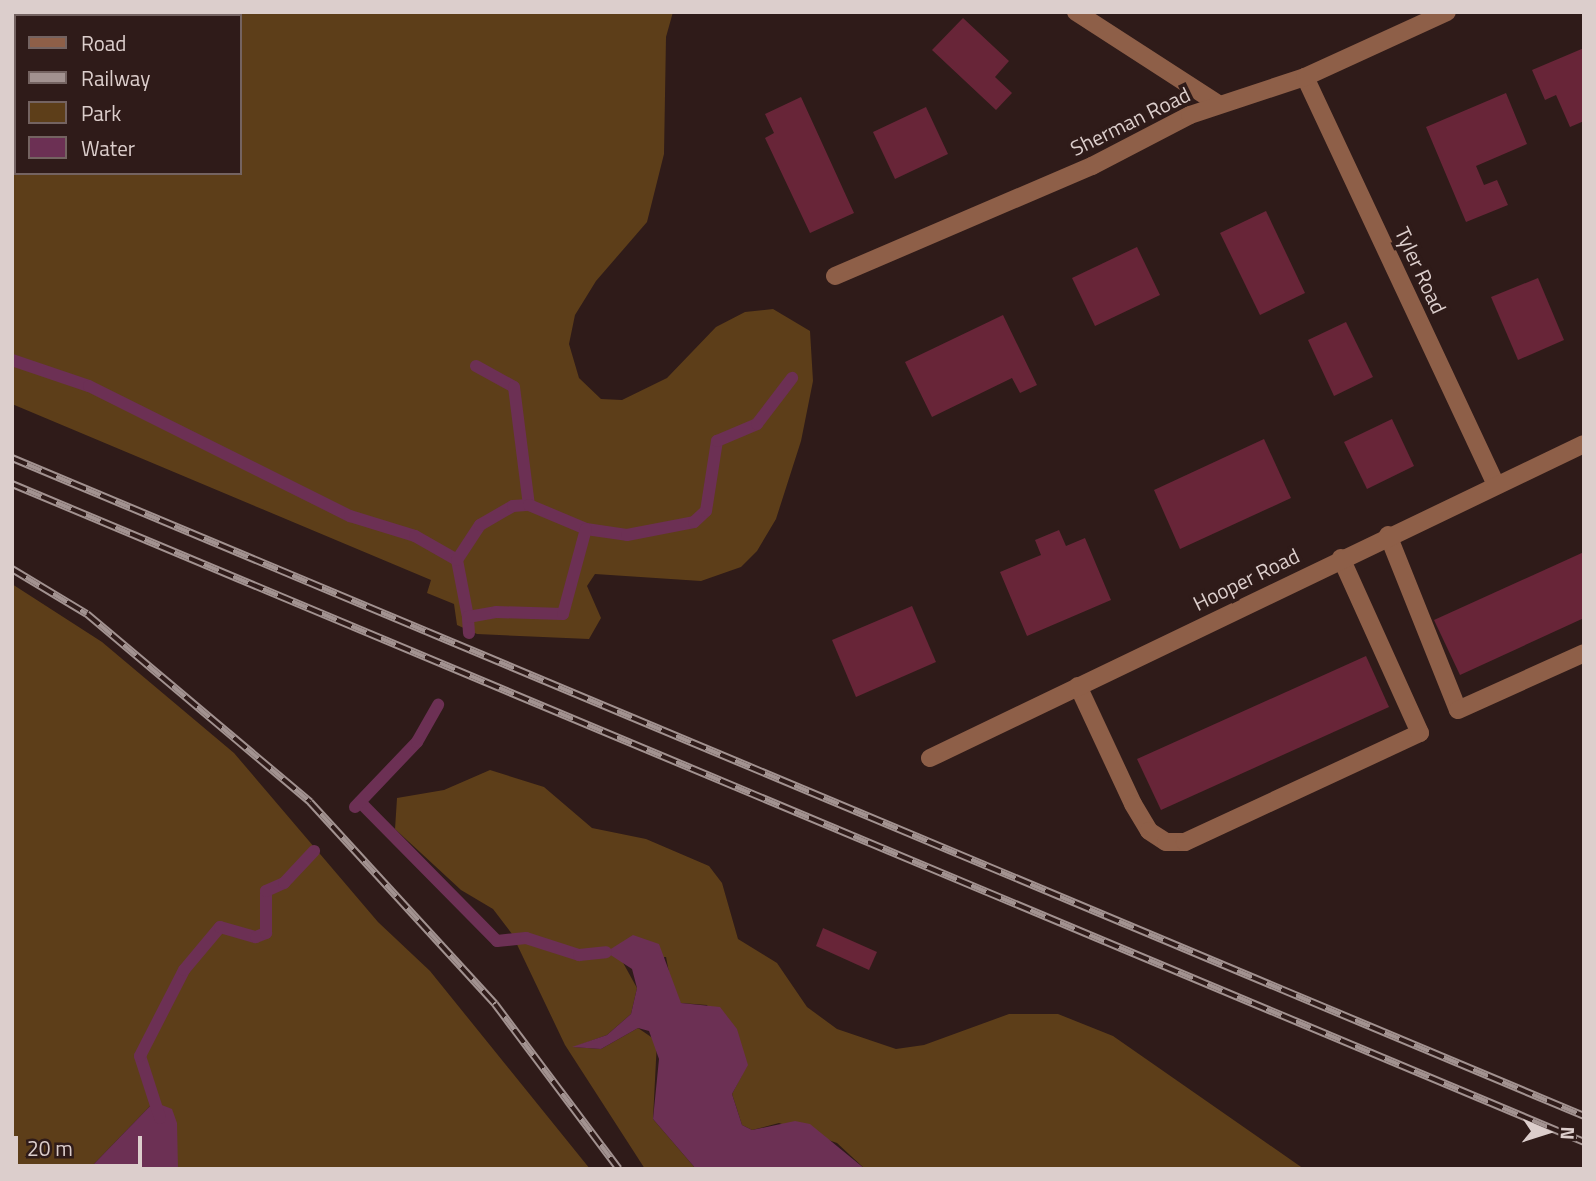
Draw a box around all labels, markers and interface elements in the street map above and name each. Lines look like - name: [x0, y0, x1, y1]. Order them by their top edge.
- legend: [14, 14, 242, 175]
- text: Road: [81, 27, 126, 59]
- text: Railway: [81, 62, 150, 94]
- street label: Sherman Road: [1066, 81, 1194, 161]
- text: Park: [81, 97, 121, 129]
- text: Water: [81, 132, 135, 164]
- street label: Tyler Road: [1390, 223, 1452, 317]
- street label: Hooper Road: [1189, 542, 1303, 616]
- north arrow: [1512, 1097, 1582, 1167]
- scale bar: [18, 1122, 145, 1166]
- text: N: [1554, 1126, 1583, 1140]
- text: 20 m: [27, 1132, 73, 1164]

